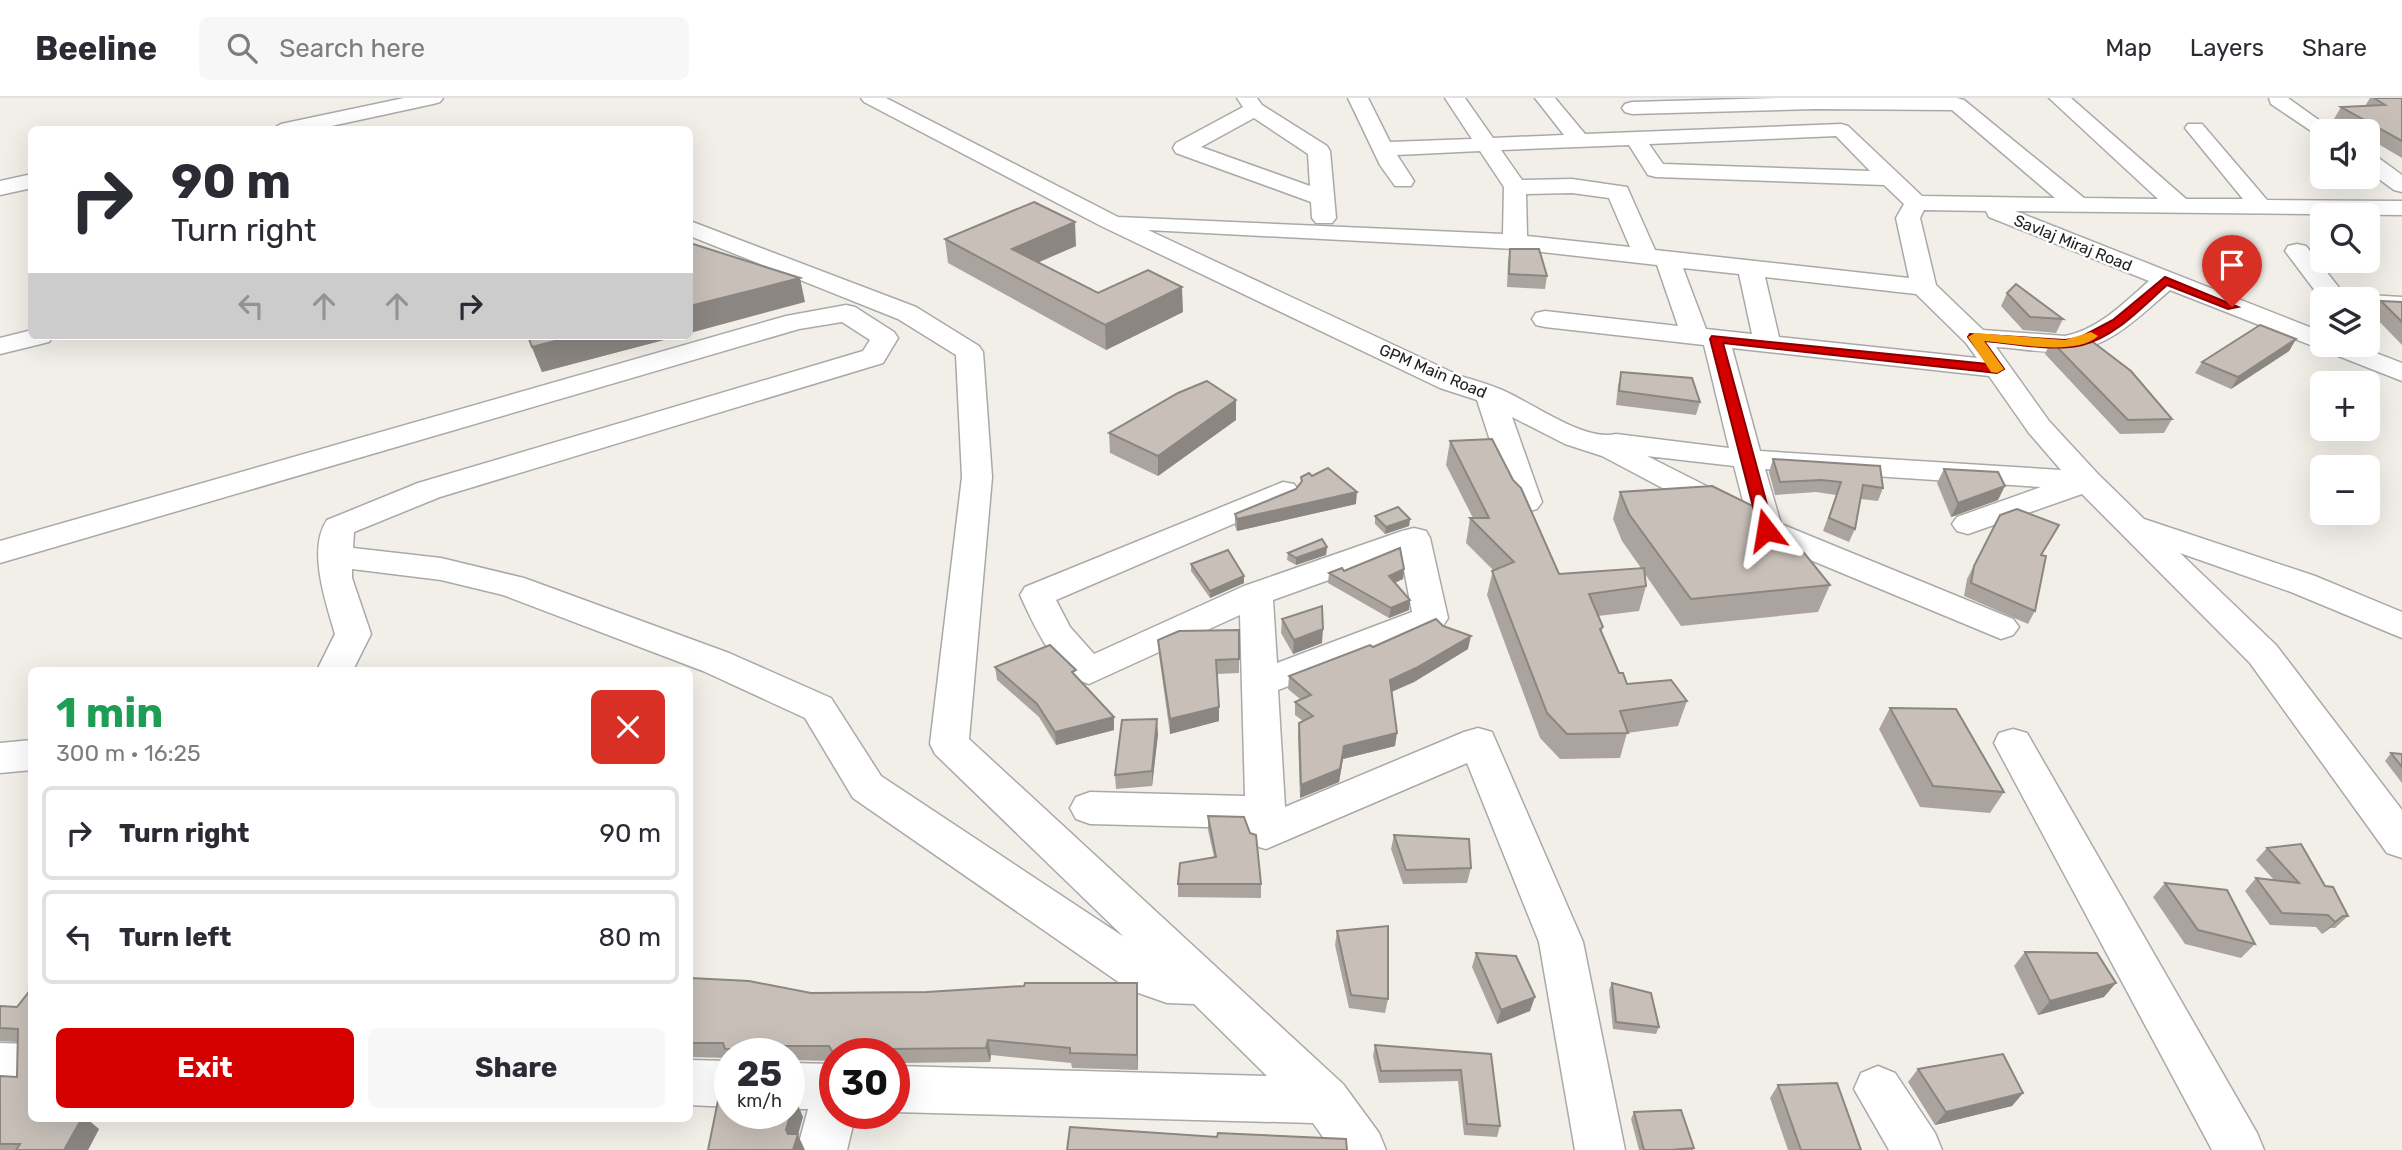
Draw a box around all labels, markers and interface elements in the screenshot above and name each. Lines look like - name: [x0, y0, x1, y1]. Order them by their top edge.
- search box: [199, 17, 689, 80]
- text: Beeline: [35, 29, 157, 68]
- icon: search: [223, 29, 261, 67]
- text: Search here: [279, 33, 425, 64]
- text: Map: [2105, 34, 2152, 62]
- text: Layers: [2190, 34, 2264, 62]
- text: Share: [2302, 34, 2367, 62]
- map controls: [2310, 119, 2380, 525]
- button: sound: [2310, 119, 2380, 189]
- text: 90 m: [171, 152, 291, 210]
- icon: right: [56, 154, 147, 245]
- button: search: [2310, 203, 2380, 273]
- text: Turn right: [171, 211, 316, 249]
- street label: Savlaj Miraj Road: [2011, 211, 2135, 275]
- pin: [2202, 235, 2262, 307]
- icon: arrive: [2213, 246, 2251, 284]
- icon: left: [232, 287, 270, 325]
- icon: ahead: [305, 287, 343, 325]
- icon: ahead: [378, 287, 416, 325]
- icon: right: [451, 287, 489, 325]
- button: layers: [2310, 287, 2380, 357]
- street label: GPM Main Road: [1376, 340, 1490, 402]
- button: +: [2310, 371, 2380, 441]
- button: −: [2310, 455, 2380, 525]
- position arrow: [1729, 493, 1803, 567]
- text: 1 min: [56, 688, 163, 738]
- button: close: [591, 690, 665, 764]
- text: 300 m · 16:25: [56, 739, 201, 767]
- icon: right: [60, 814, 98, 852]
- text: Turn right: [119, 818, 249, 849]
- text: 90 m: [600, 818, 661, 849]
- icon: left: [60, 918, 98, 956]
- text: Turn left: [119, 922, 231, 953]
- text: 80 m: [598, 922, 661, 953]
- button: Exit: [56, 1028, 354, 1108]
- button: Share: [368, 1028, 665, 1108]
- speed limit sign: 30: [819, 1038, 910, 1129]
- text: 25: [737, 1053, 782, 1095]
- text: km/h: [737, 1090, 782, 1112]

